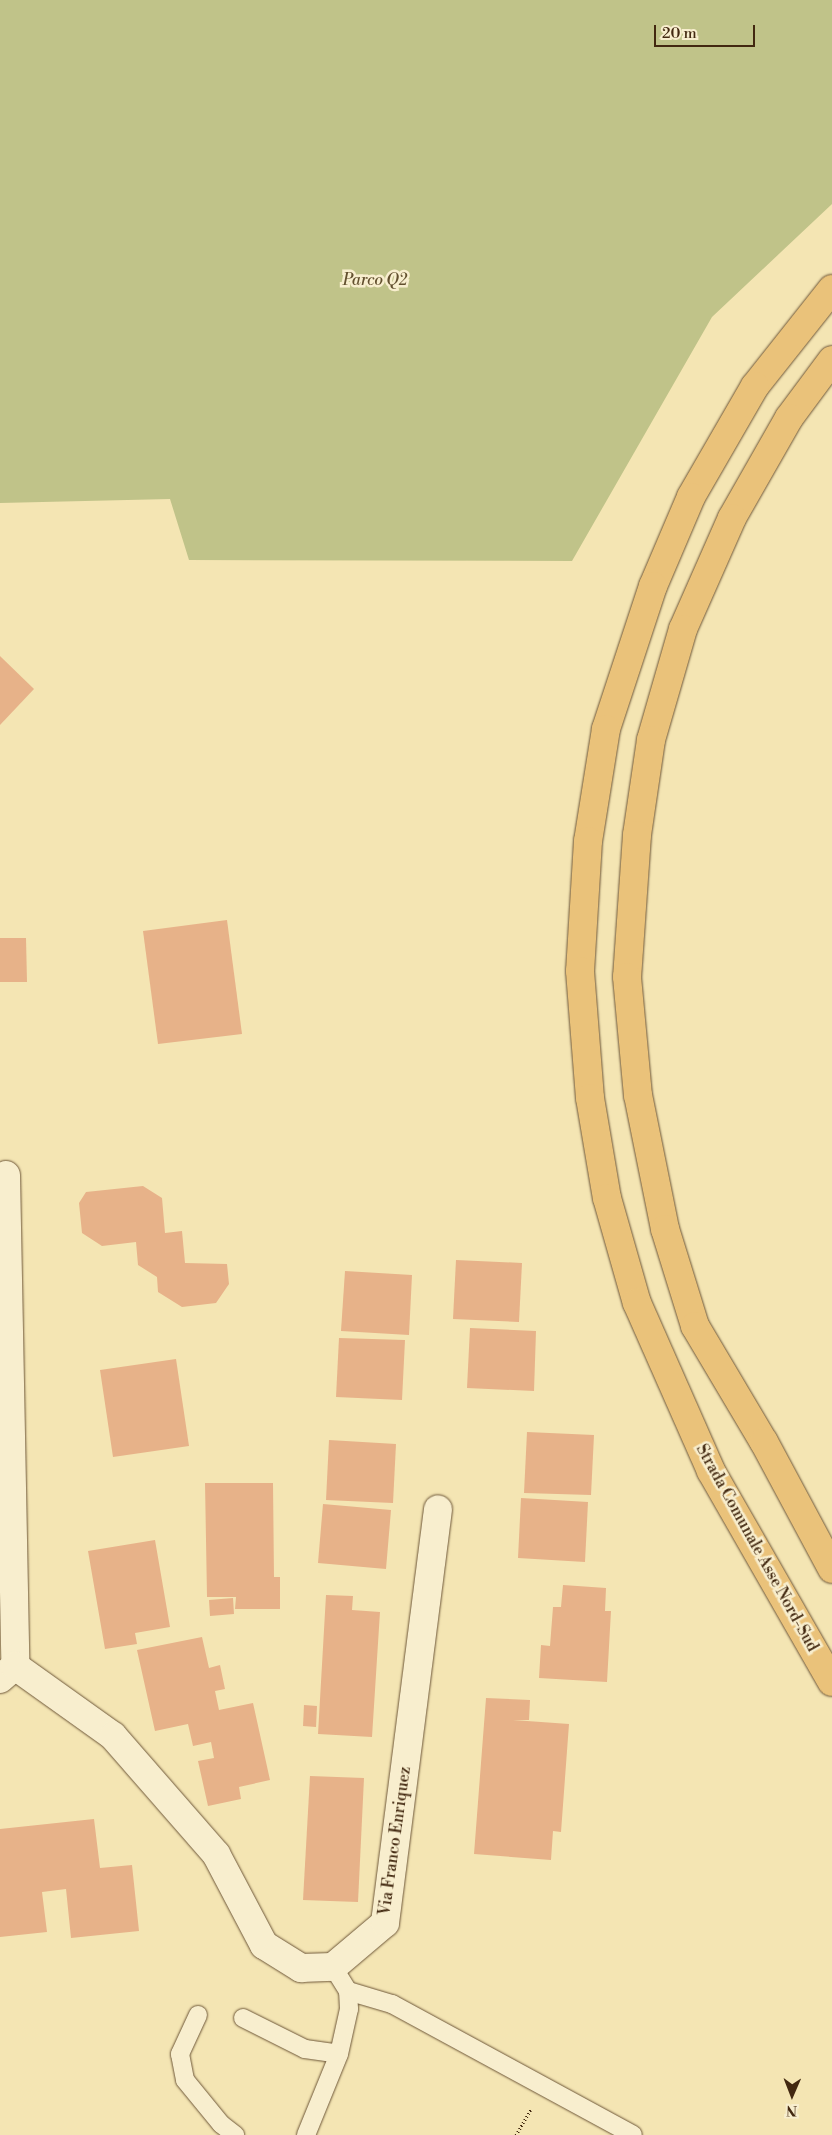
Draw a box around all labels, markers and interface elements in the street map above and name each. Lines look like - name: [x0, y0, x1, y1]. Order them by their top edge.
- scale bar: [657, 15, 758, 47]
- text: 20 m: [662, 24, 697, 43]
- park label: Parco Q2: [343, 270, 407, 290]
- street label: Strada Comunale Asse Nord-Sud: [692, 1441, 822, 1655]
- street label: Via Franco Enriquez: [375, 1765, 415, 1917]
- north arrow: [767, 2070, 817, 2120]
- text: N: [786, 2101, 797, 2119]

